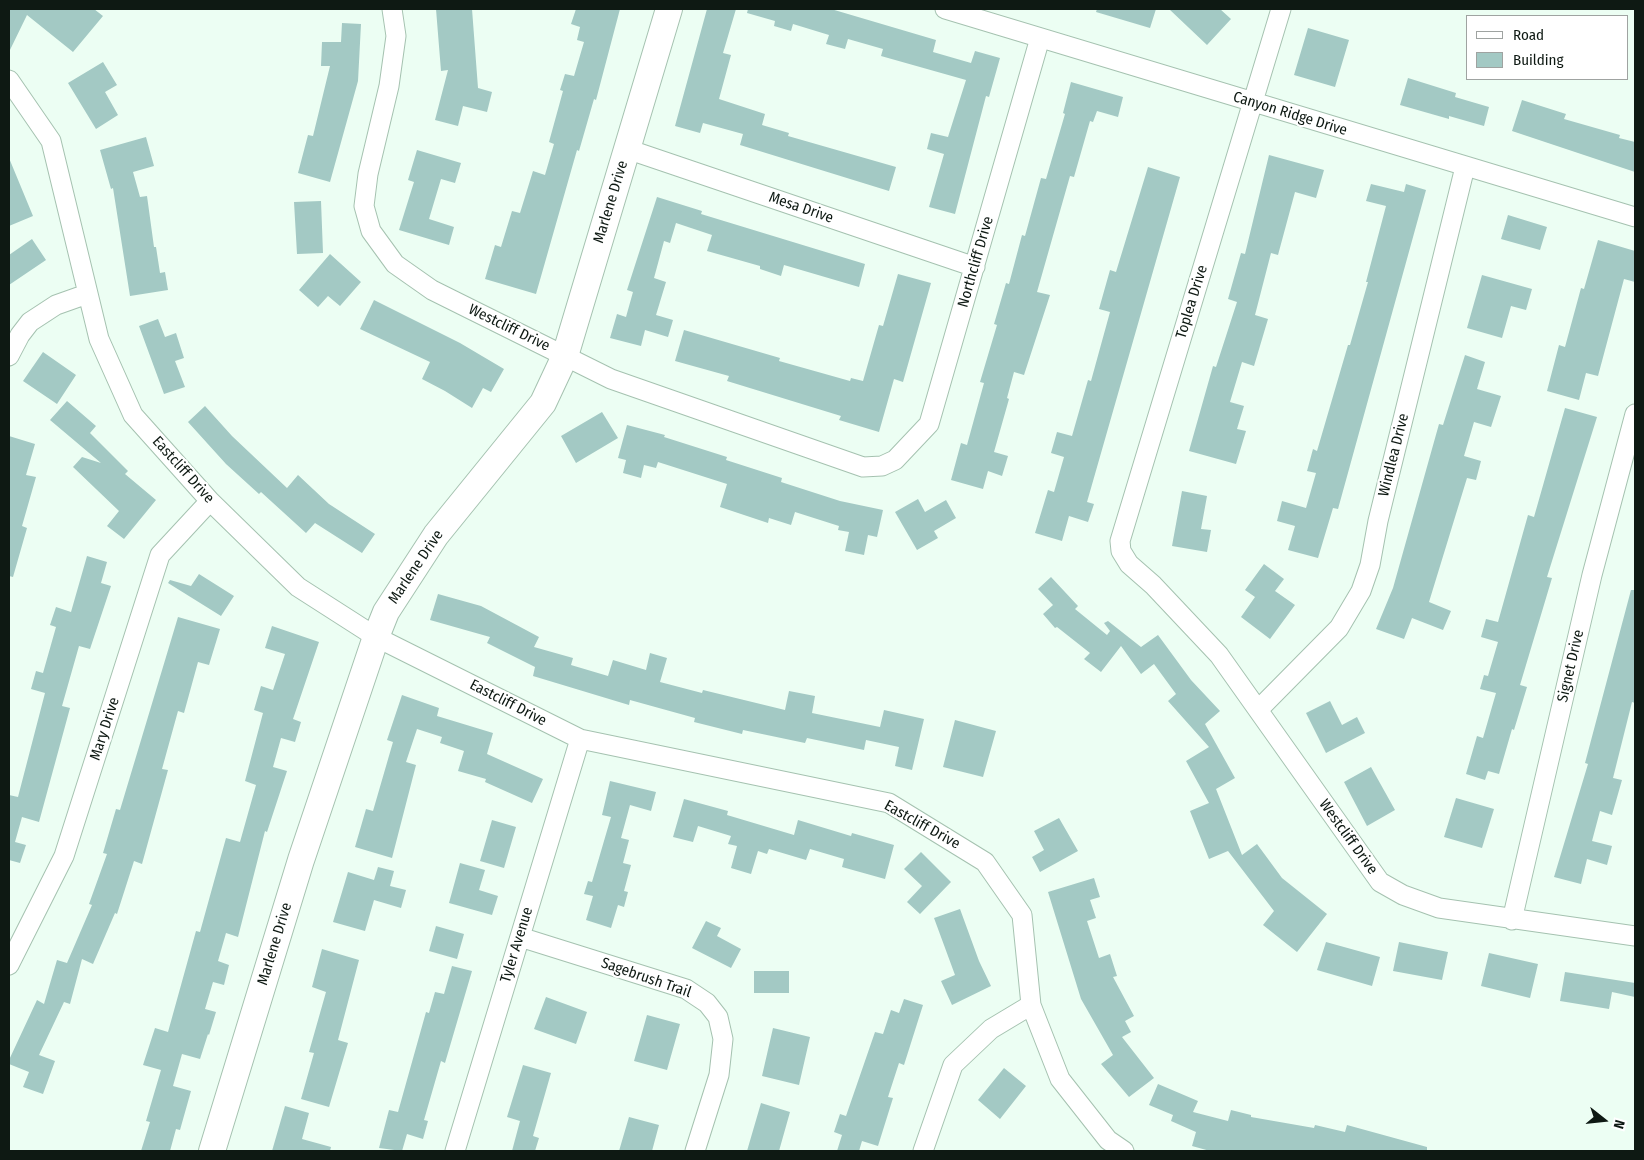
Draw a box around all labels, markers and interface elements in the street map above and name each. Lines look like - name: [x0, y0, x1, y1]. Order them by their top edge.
- legend: [1466, 15, 1629, 80]
- text: Road: [1513, 26, 1544, 44]
- text: Building: [1513, 51, 1564, 69]
- street label: Canyon Ridge Drive: [1231, 88, 1349, 140]
- street label: Marlene Drive: [590, 159, 632, 245]
- street label: Mesa Drive: [766, 189, 836, 227]
- street label: Northcliff Drive: [954, 215, 998, 309]
- street label: Toplea Drive: [1172, 263, 1212, 341]
- street label: Westcliff Drive: [465, 301, 553, 355]
- street label: Windlea Drive: [1375, 412, 1413, 498]
- street label: Eastcliff Drive: [148, 433, 218, 507]
- street label: Marlene Drive: [385, 527, 447, 607]
- street label: Signet Drive: [1554, 628, 1588, 704]
- street label: Eastcliff Drive: [467, 676, 549, 730]
- street label: Mary Drive: [86, 695, 124, 763]
- street label: Westcliff Drive: [1315, 796, 1381, 878]
- street label: Eastcliff Drive: [881, 797, 963, 853]
- street label: Marlene Drive: [254, 901, 296, 987]
- street label: Tyler Avenue: [497, 905, 537, 985]
- street label: Sagebrush Trail: [599, 954, 693, 1002]
- north arrow: [1579, 1095, 1629, 1145]
- text: N: [1610, 1118, 1628, 1131]

